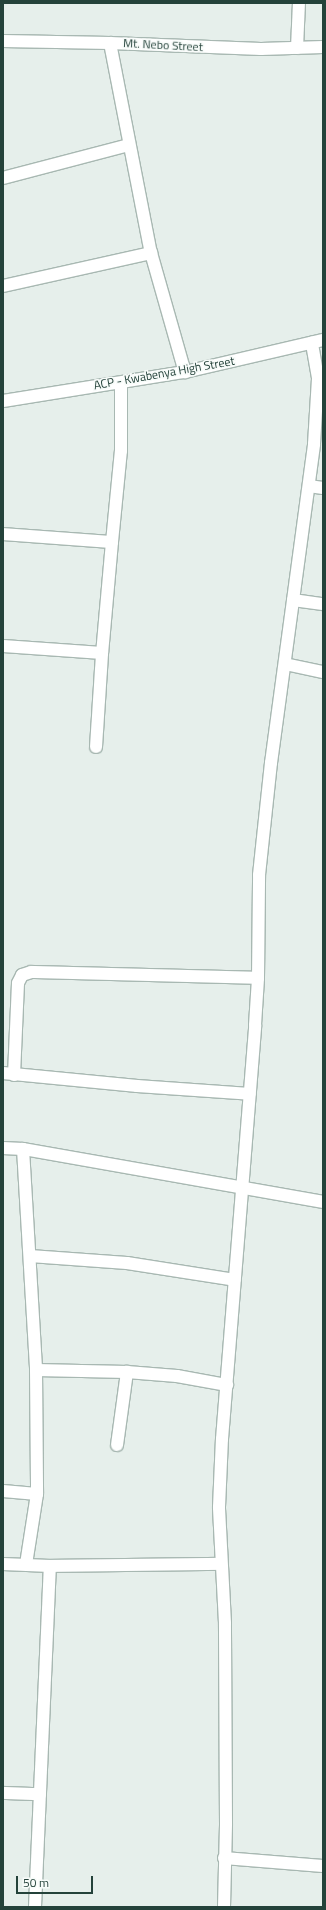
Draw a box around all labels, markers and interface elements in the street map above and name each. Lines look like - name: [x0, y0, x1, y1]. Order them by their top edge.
- street label: Mt. Nebo Street: [123, 36, 203, 54]
- street label: ACP - Kwabenya High Street: [92, 354, 236, 392]
- scale bar: [18, 1868, 95, 1894]
- text: 50 m: [23, 1873, 49, 1892]

